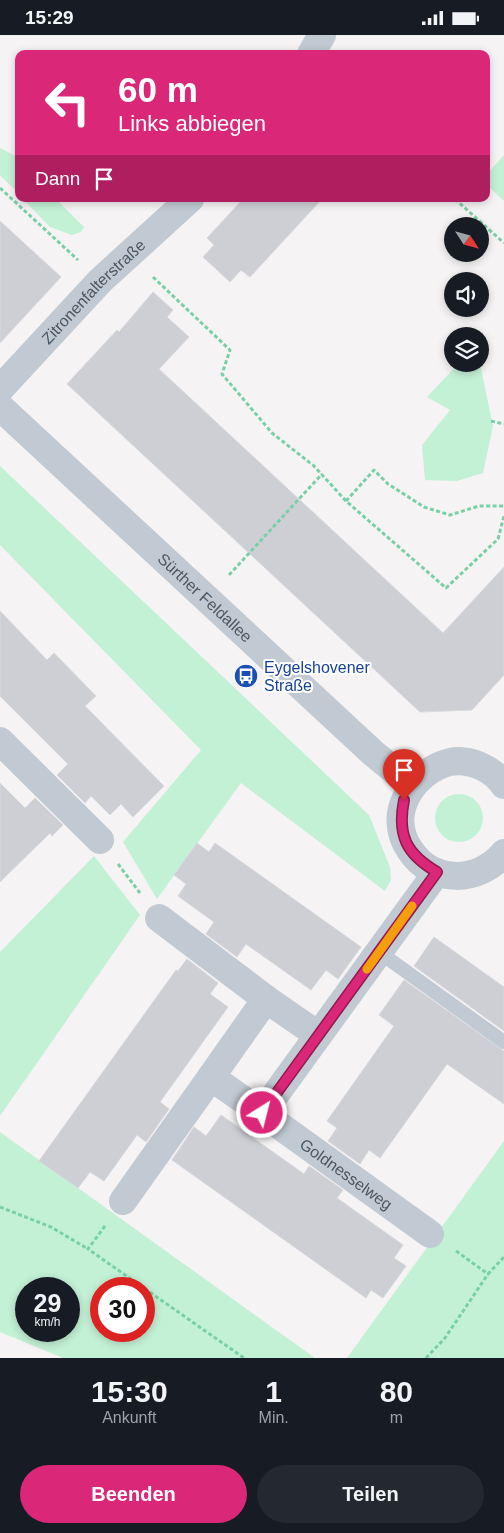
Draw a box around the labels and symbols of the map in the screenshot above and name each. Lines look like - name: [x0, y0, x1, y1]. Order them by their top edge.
- north arrow: [444, 217, 489, 263]
- street label: Zitronenfalterstraße: [38, 236, 148, 347]
- street label: Sürther Feldallee: [155, 550, 256, 645]
- place label: Eygelshovener Straße: [264, 659, 371, 694]
- bus stop icon: Eygelshovener Straße: [233, 663, 259, 689]
- pin: [383, 749, 425, 800]
- position arrow: [235, 1086, 287, 1138]
- street label: Goldnesselweg: [297, 1135, 396, 1213]
- speed limit sign: 30: [90, 1277, 155, 1342]

